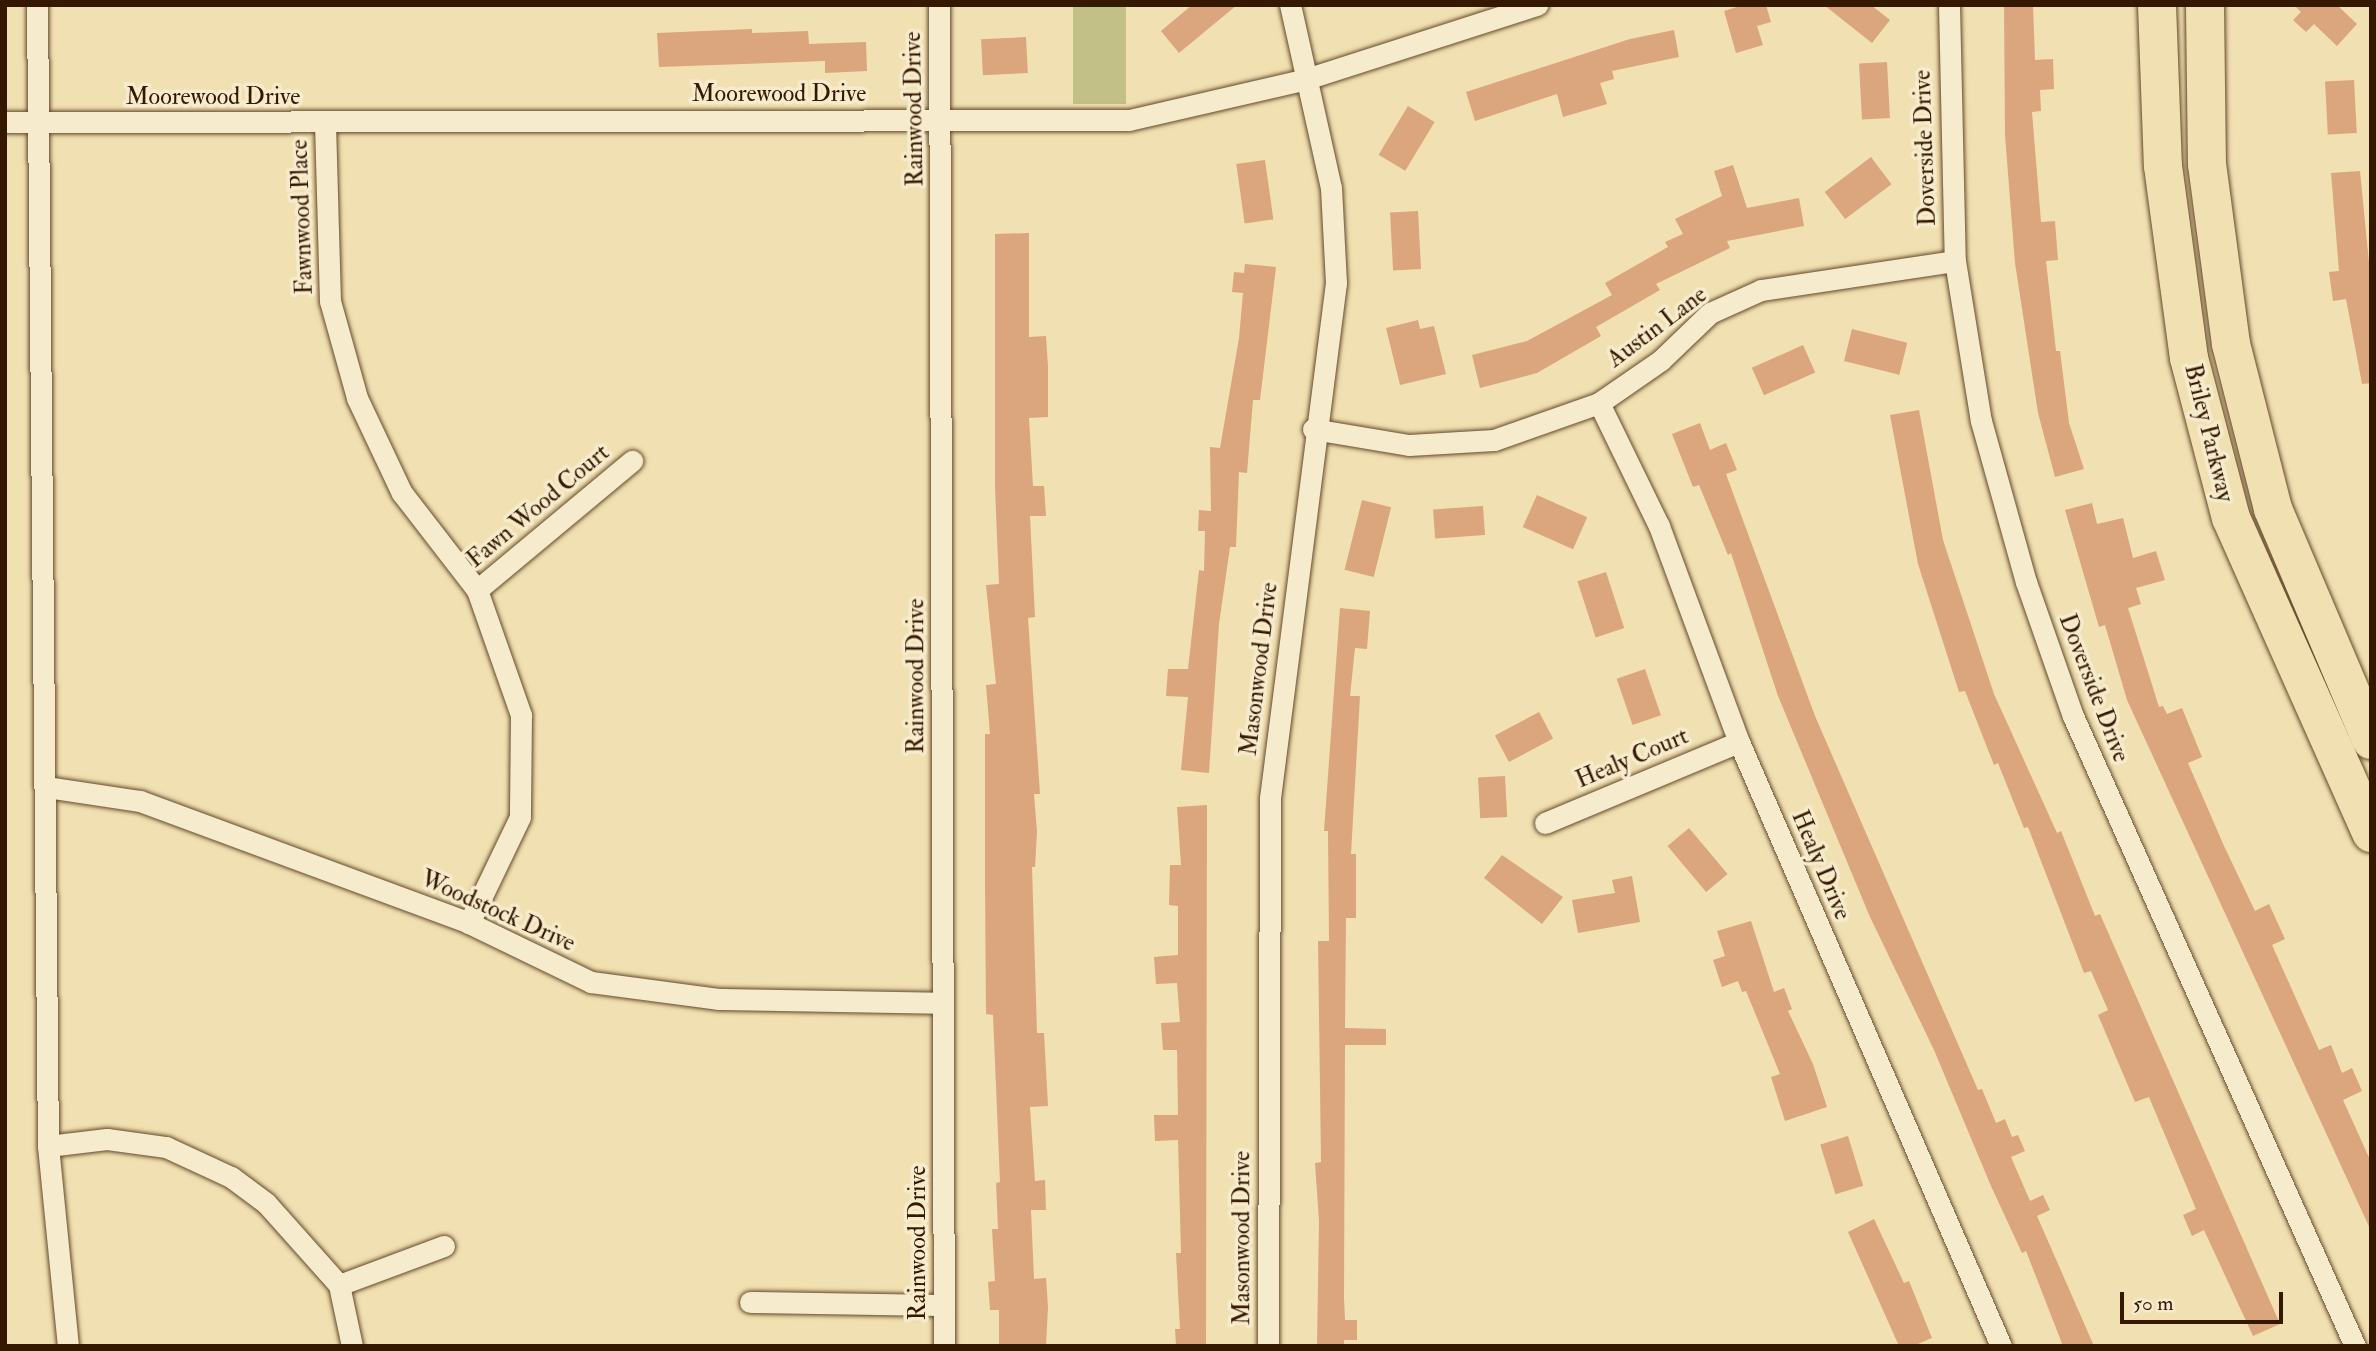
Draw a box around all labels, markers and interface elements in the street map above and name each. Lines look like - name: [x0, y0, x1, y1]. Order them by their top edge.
- street label: Rainwood Drive: [898, 31, 930, 187]
- street label: Doverside Drive: [1908, 69, 1942, 227]
- street label: Moorewood Drive: [692, 80, 866, 108]
- street label: Moorewood Drive: [126, 83, 300, 111]
- street label: Fawnwood Place: [285, 139, 319, 295]
- street label: Austin Lane: [1602, 280, 1712, 374]
- street label: Briley Parkway: [2178, 361, 2240, 505]
- street label: Fawn Wood Court: [461, 438, 615, 574]
- street label: Masonwood Drive: [1234, 581, 1284, 757]
- street label: Rainwood Drive: [902, 598, 930, 754]
- street label: Doverside Drive: [2053, 610, 2135, 766]
- street label: Healy Court: [1571, 721, 1693, 795]
- street label: Healy Drive: [1785, 806, 1857, 924]
- street label: Woodstock Drive: [416, 864, 580, 958]
- street label: Masonwood Drive: [1228, 1151, 1256, 1325]
- street label: Rainwood Drive: [904, 1165, 932, 1321]
- scale bar: [2124, 1278, 2287, 1322]
- text: 50 m: [2133, 1290, 2174, 1317]

